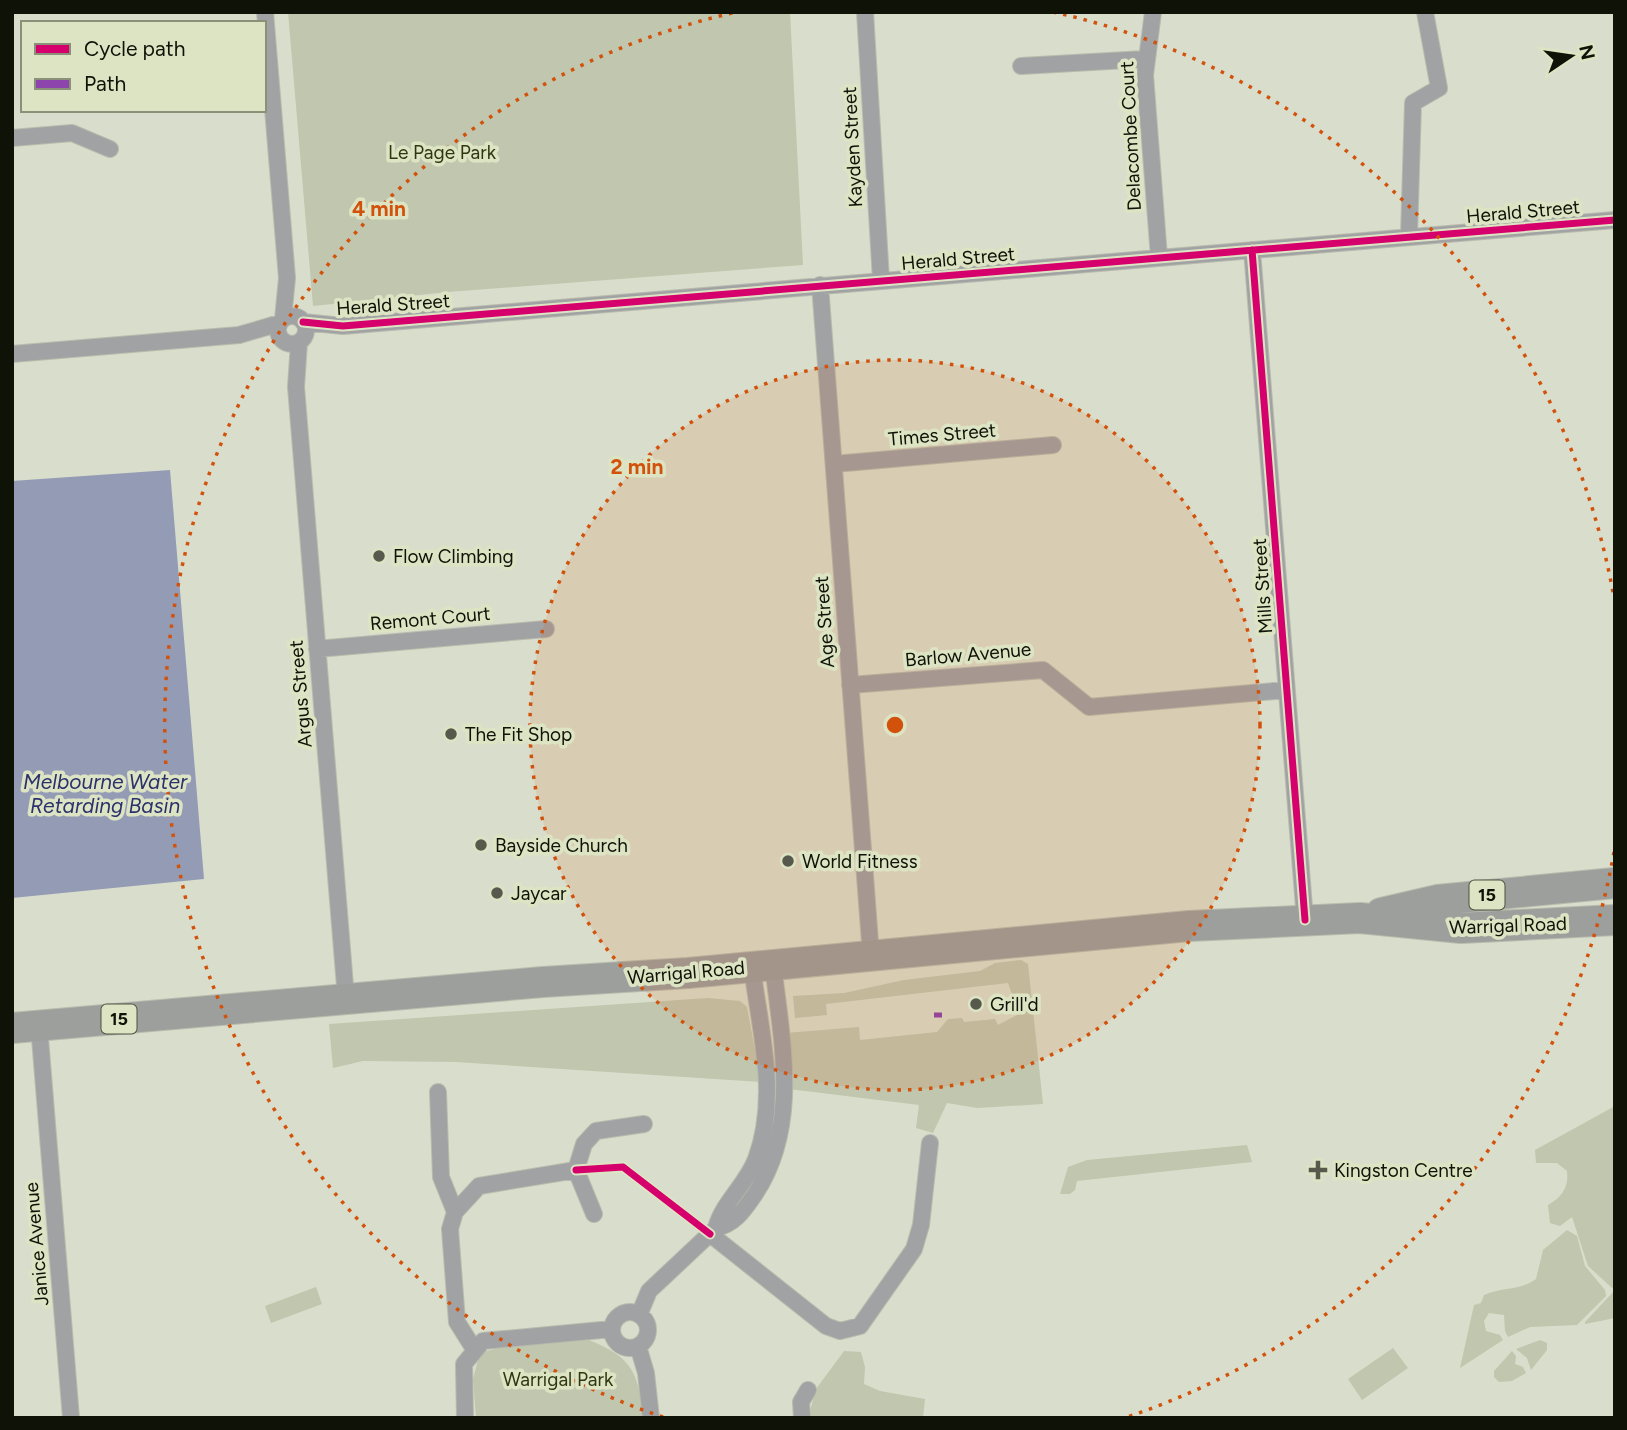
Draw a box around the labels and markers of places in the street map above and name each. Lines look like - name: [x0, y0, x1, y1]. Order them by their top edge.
- place label: Flow Climbing: [393, 545, 514, 568]
- marker: Flow Climbing: [371, 548, 387, 564]
- centre of rings: [883, 713, 907, 737]
- place label: The Fit Shop: [465, 723, 572, 746]
- marker: The Fit Shop: [443, 726, 459, 742]
- place label: Bayside Church: [495, 834, 628, 857]
- marker: Bayside Church: [473, 837, 489, 853]
- place label: World Fitness: [802, 850, 918, 873]
- marker: World Fitness: [780, 853, 796, 869]
- place label: Jaycar: [511, 882, 567, 905]
- marker: Jaycar: [489, 885, 505, 901]
- place label: Grill'd: [990, 993, 1039, 1016]
- marker: Grill'd: [968, 996, 984, 1012]
- place label: Kingston Centre: [1334, 1159, 1473, 1182]
- marker: Kingston Centre: [1308, 1160, 1328, 1180]

